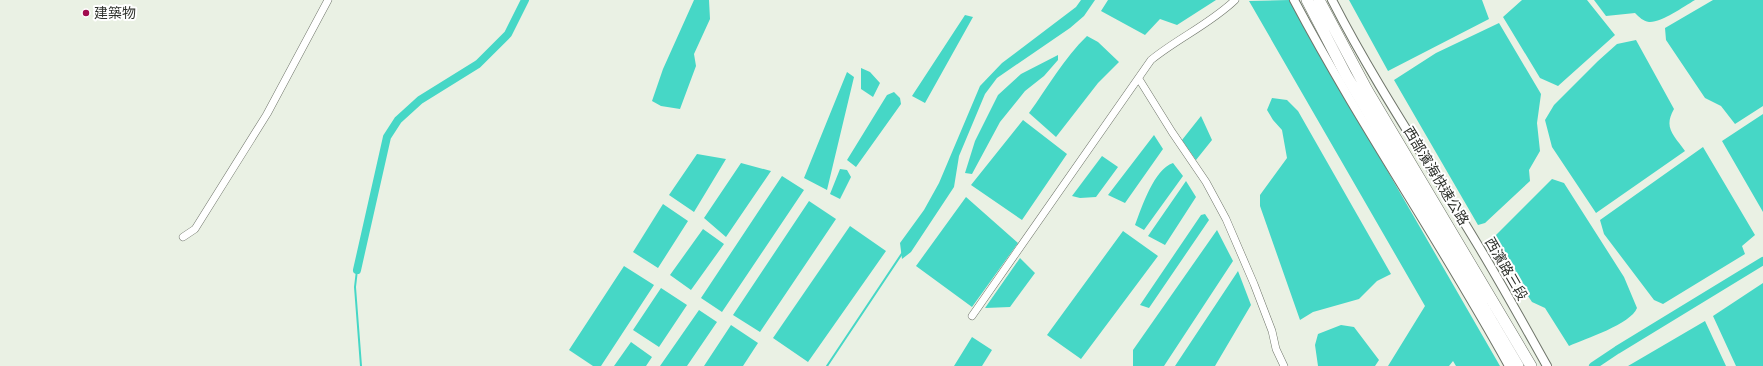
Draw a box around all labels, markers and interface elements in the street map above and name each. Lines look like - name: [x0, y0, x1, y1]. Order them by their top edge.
- place label: 建築物: [94, 4, 136, 23]
- marker: 建築物: [81, 8, 91, 18]
- street label: 西部濱海快速公路: [1399, 123, 1473, 229]
- street label: 西濱路三段: [1480, 234, 1532, 304]

